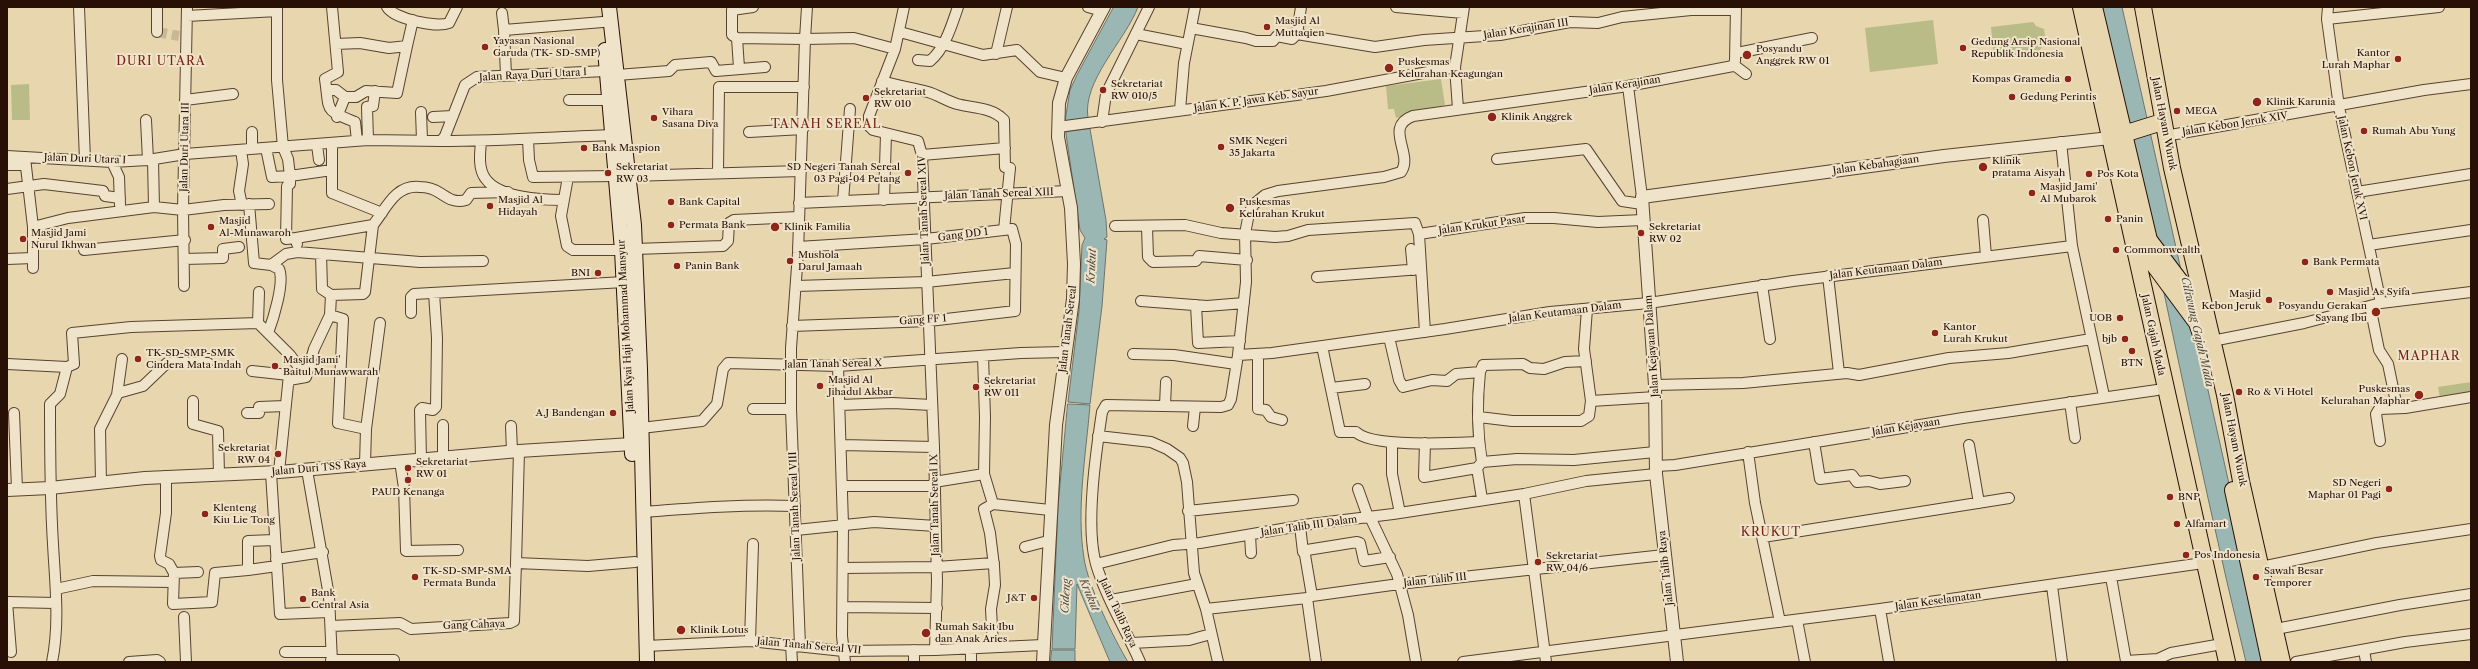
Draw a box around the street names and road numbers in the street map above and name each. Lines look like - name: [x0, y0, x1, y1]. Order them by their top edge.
- street label: Jalan Kerajinan III: [1483, 16, 1569, 42]
- street label: Jalan Raya Duri Utara I: [479, 66, 587, 84]
- street label: Jalan Kerajinan: [1588, 73, 1662, 97]
- street label: Jalan Hayam Wuruk: [2149, 76, 2179, 172]
- street label: Jalan K. P. Jawa Keb. Sayur: [1193, 85, 1319, 115]
- street label: Jalan Duri Utara III: [178, 102, 192, 192]
- street label: Jalan Kebon Jeruk XIV: [2181, 110, 2289, 138]
- street label: Jalan Kebon Jeruk XVI: [2335, 115, 2369, 221]
- street label: Jalan Duri Utara I: [44, 152, 126, 166]
- street label: Jalan Kebahagiaan: [1832, 153, 1920, 177]
- street label: Jalan Tanah Sereal XIV: [916, 155, 932, 265]
- street label: Jalan Tanah Sereal XIII: [944, 186, 1054, 202]
- street label: Jalan Krukut Pasar: [1438, 213, 1526, 237]
- street label: Gang DD 1: [937, 226, 989, 244]
- street label: Jalan Kyai Haji Mohammad Mansyur: [615, 239, 637, 413]
- street label: Jalan Keutamaan Dalam: [1829, 256, 1943, 282]
- street label: Jalan Tanah Sereal: [1057, 285, 1079, 373]
- street label: Jalan Gajah Mada: [2139, 293, 2167, 377]
- street label: Jalan Kejayaan Dalam: [1642, 294, 1662, 398]
- street label: Jalan Keutamaan Dalam: [1508, 299, 1622, 325]
- street label: Gang FF 1: [899, 312, 947, 328]
- street label: Jalan Tanah Sereal X: [784, 357, 882, 371]
- street label: Jalan Hayam Wuruk: [2219, 392, 2249, 488]
- street label: Jalan Kejayaan: [1871, 416, 1941, 438]
- street label: Jalan Tanah Sereal VIII: [787, 451, 803, 561]
- street label: Jalan Tanah Sereal IX: [928, 454, 942, 556]
- street label: Jalan Duri TSS Raya: [271, 458, 367, 478]
- street label: Jalan Talib III Dalam: [1260, 513, 1358, 539]
- street label: Jalan Talib Raya: [1656, 530, 1676, 606]
- street label: Jalan Talib III: [1403, 571, 1467, 589]
- street label: Jalan Talib Raya: [1097, 576, 1139, 650]
- street label: Jalan Keselamatan: [1894, 589, 1982, 613]
- street label: Gang Cahaya: [443, 618, 505, 632]
- street label: Jalan Tanah Sereal VII: [756, 635, 862, 657]

